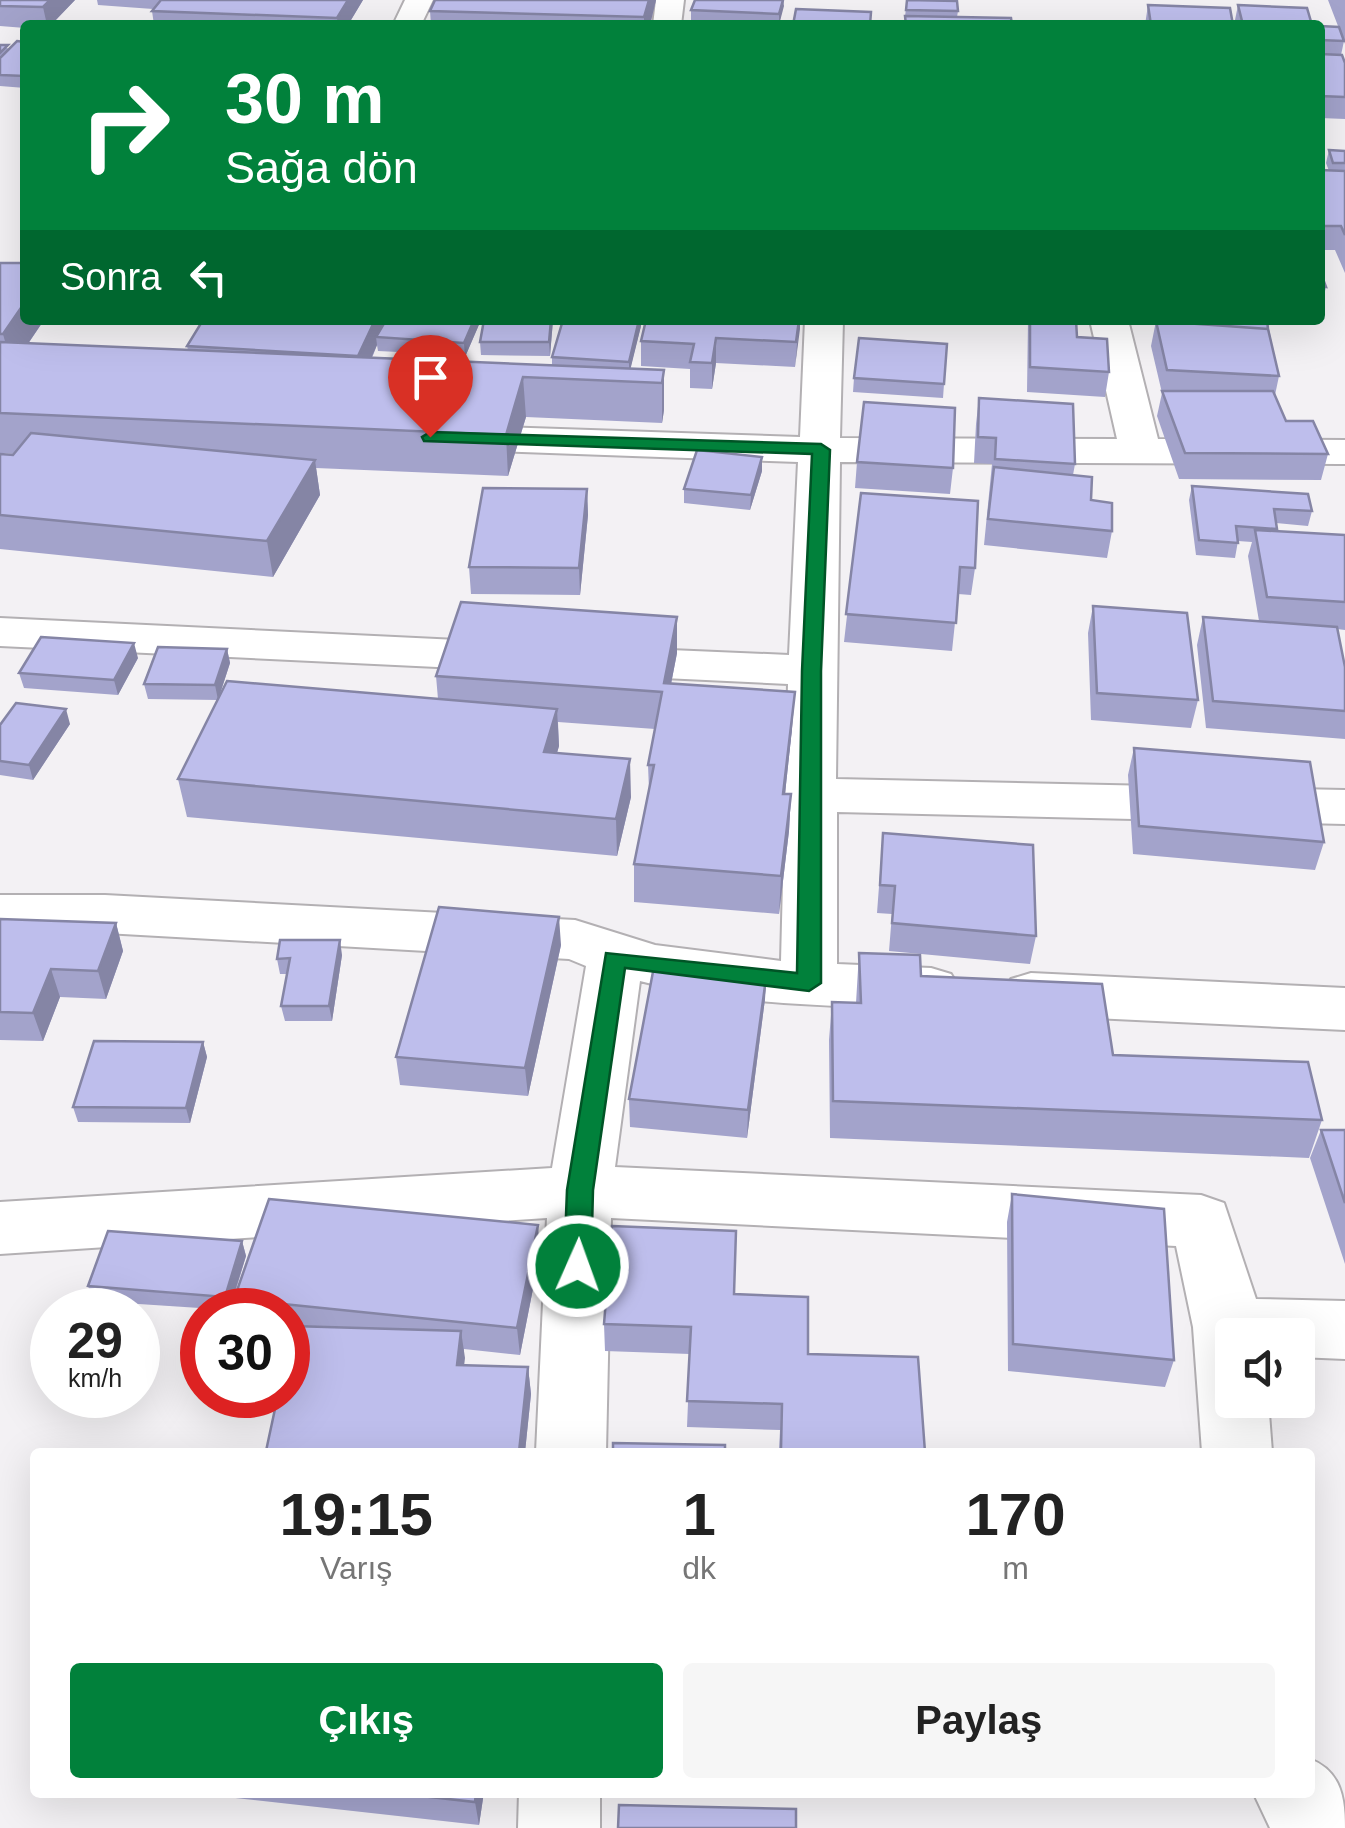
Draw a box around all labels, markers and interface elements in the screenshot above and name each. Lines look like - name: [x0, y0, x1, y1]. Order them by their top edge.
- icon: right: [60, 60, 190, 190]
- text: 30 m: [225, 60, 385, 138]
- text: Sağa dön: [225, 142, 418, 193]
- icon: left: [181, 250, 236, 305]
- text: Sonra: [60, 256, 161, 298]
- pin: [388, 335, 473, 438]
- icon: arrive: [403, 350, 458, 405]
- position arrow: [526, 1214, 630, 1318]
- speed limit sign: 30: [180, 1288, 310, 1418]
- text: 29: [67, 1313, 123, 1369]
- map controls: [1215, 1318, 1315, 1418]
- button: sound: [1215, 1318, 1315, 1418]
- text: km/h: [68, 1364, 122, 1392]
- text: 19:15: [279, 1481, 433, 1548]
- text: 1: [682, 1481, 716, 1548]
- text: 170: [965, 1481, 1066, 1548]
- text: Varış: [320, 1550, 392, 1586]
- text: dk: [682, 1550, 716, 1586]
- text: m: [1002, 1550, 1029, 1586]
- button: Çıkış: [70, 1663, 663, 1778]
- button: Paylaş: [683, 1663, 1275, 1778]

